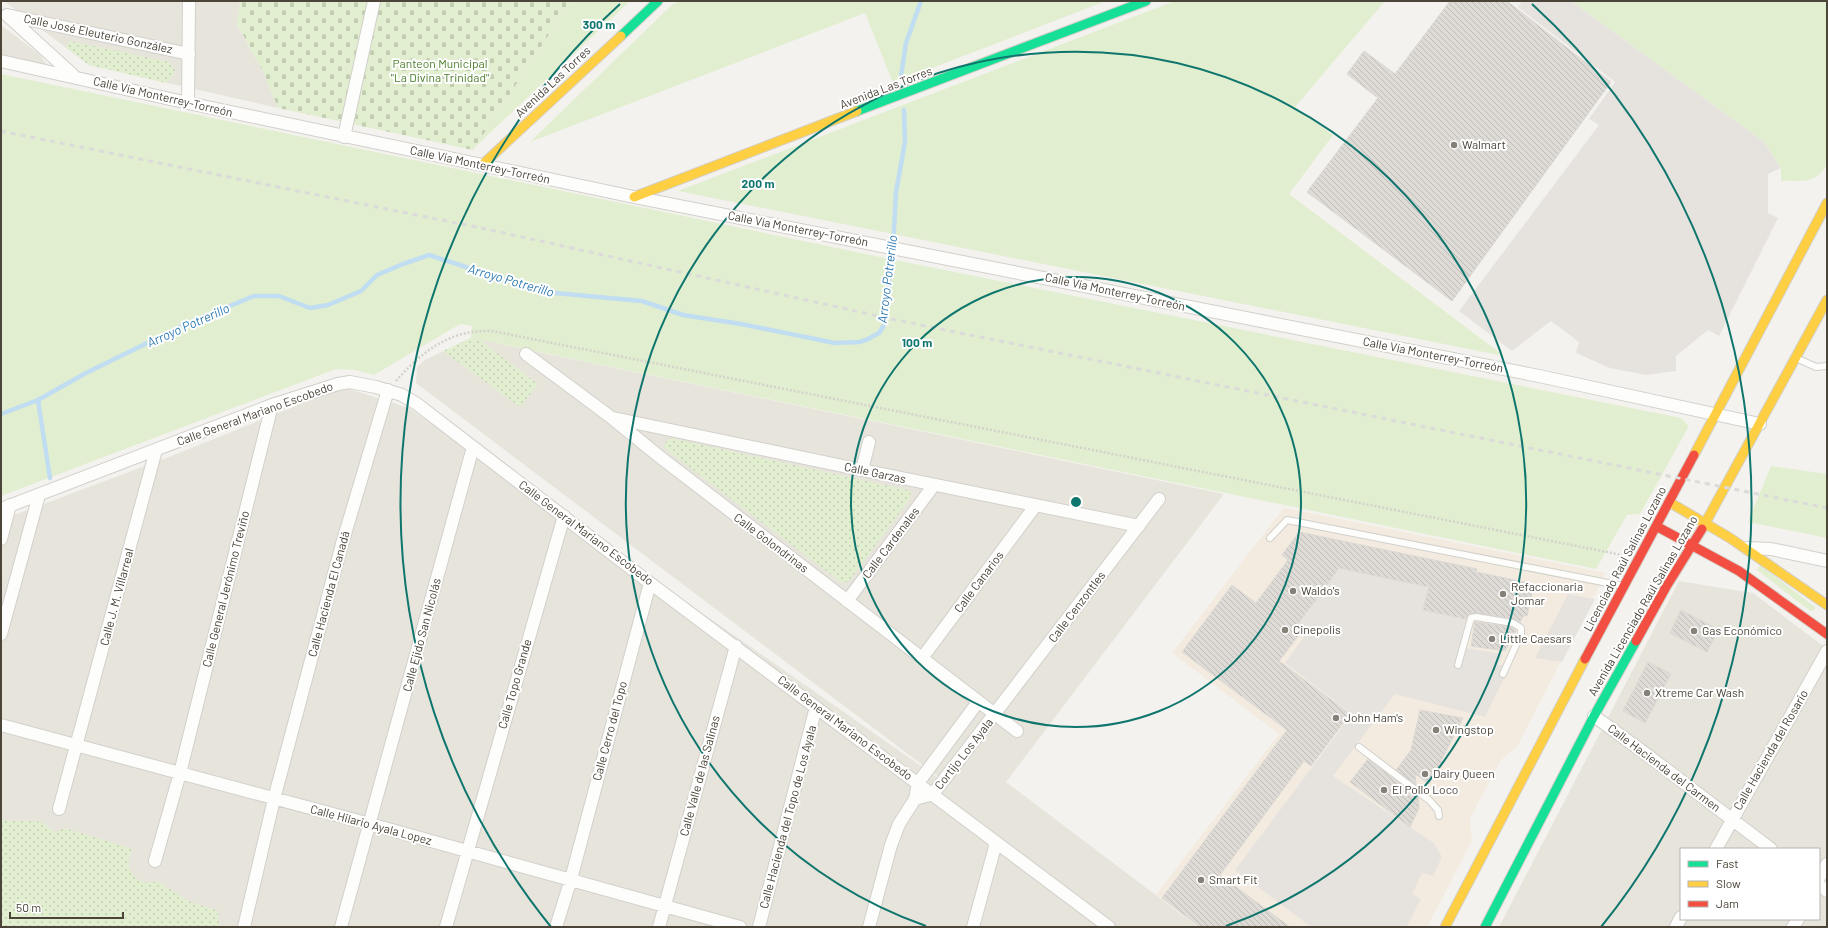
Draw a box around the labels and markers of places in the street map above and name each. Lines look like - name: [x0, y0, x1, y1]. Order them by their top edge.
- place label: Walmart: [1462, 137, 1506, 151]
- marker: Walmart: [1449, 140, 1459, 150]
- centre of rings: [1069, 495, 1083, 509]
- place label: Refaccionaria Jomar: [1511, 579, 1583, 607]
- place label: Waldo's: [1301, 583, 1340, 597]
- marker: Waldo's: [1288, 586, 1298, 596]
- marker: Refaccionaria Jomar: [1498, 589, 1508, 599]
- place label: Cinepolis: [1293, 622, 1341, 636]
- place label: Gas Económico: [1702, 623, 1782, 637]
- marker: Cinepolis: [1280, 625, 1290, 635]
- marker: Gas Económico: [1689, 626, 1699, 636]
- place label: Little Caesars: [1500, 631, 1572, 645]
- marker: Little Caesars: [1487, 634, 1497, 644]
- place label: Xtreme Car Wash: [1655, 685, 1744, 699]
- marker: Xtreme Car Wash: [1642, 688, 1652, 698]
- place label: John Ham's: [1344, 710, 1404, 724]
- marker: John Ham's: [1331, 713, 1341, 723]
- place label: Wingstop: [1444, 722, 1494, 736]
- marker: Wingstop: [1431, 725, 1441, 735]
- place label: Dairy Queen: [1433, 766, 1495, 780]
- marker: Dairy Queen: [1420, 769, 1430, 779]
- place label: El Pollo Loco: [1392, 782, 1458, 796]
- marker: El Pollo Loco: [1379, 785, 1389, 795]
- place label: Smart Fit: [1209, 872, 1258, 886]
- marker: Smart Fit: [1196, 875, 1206, 885]

